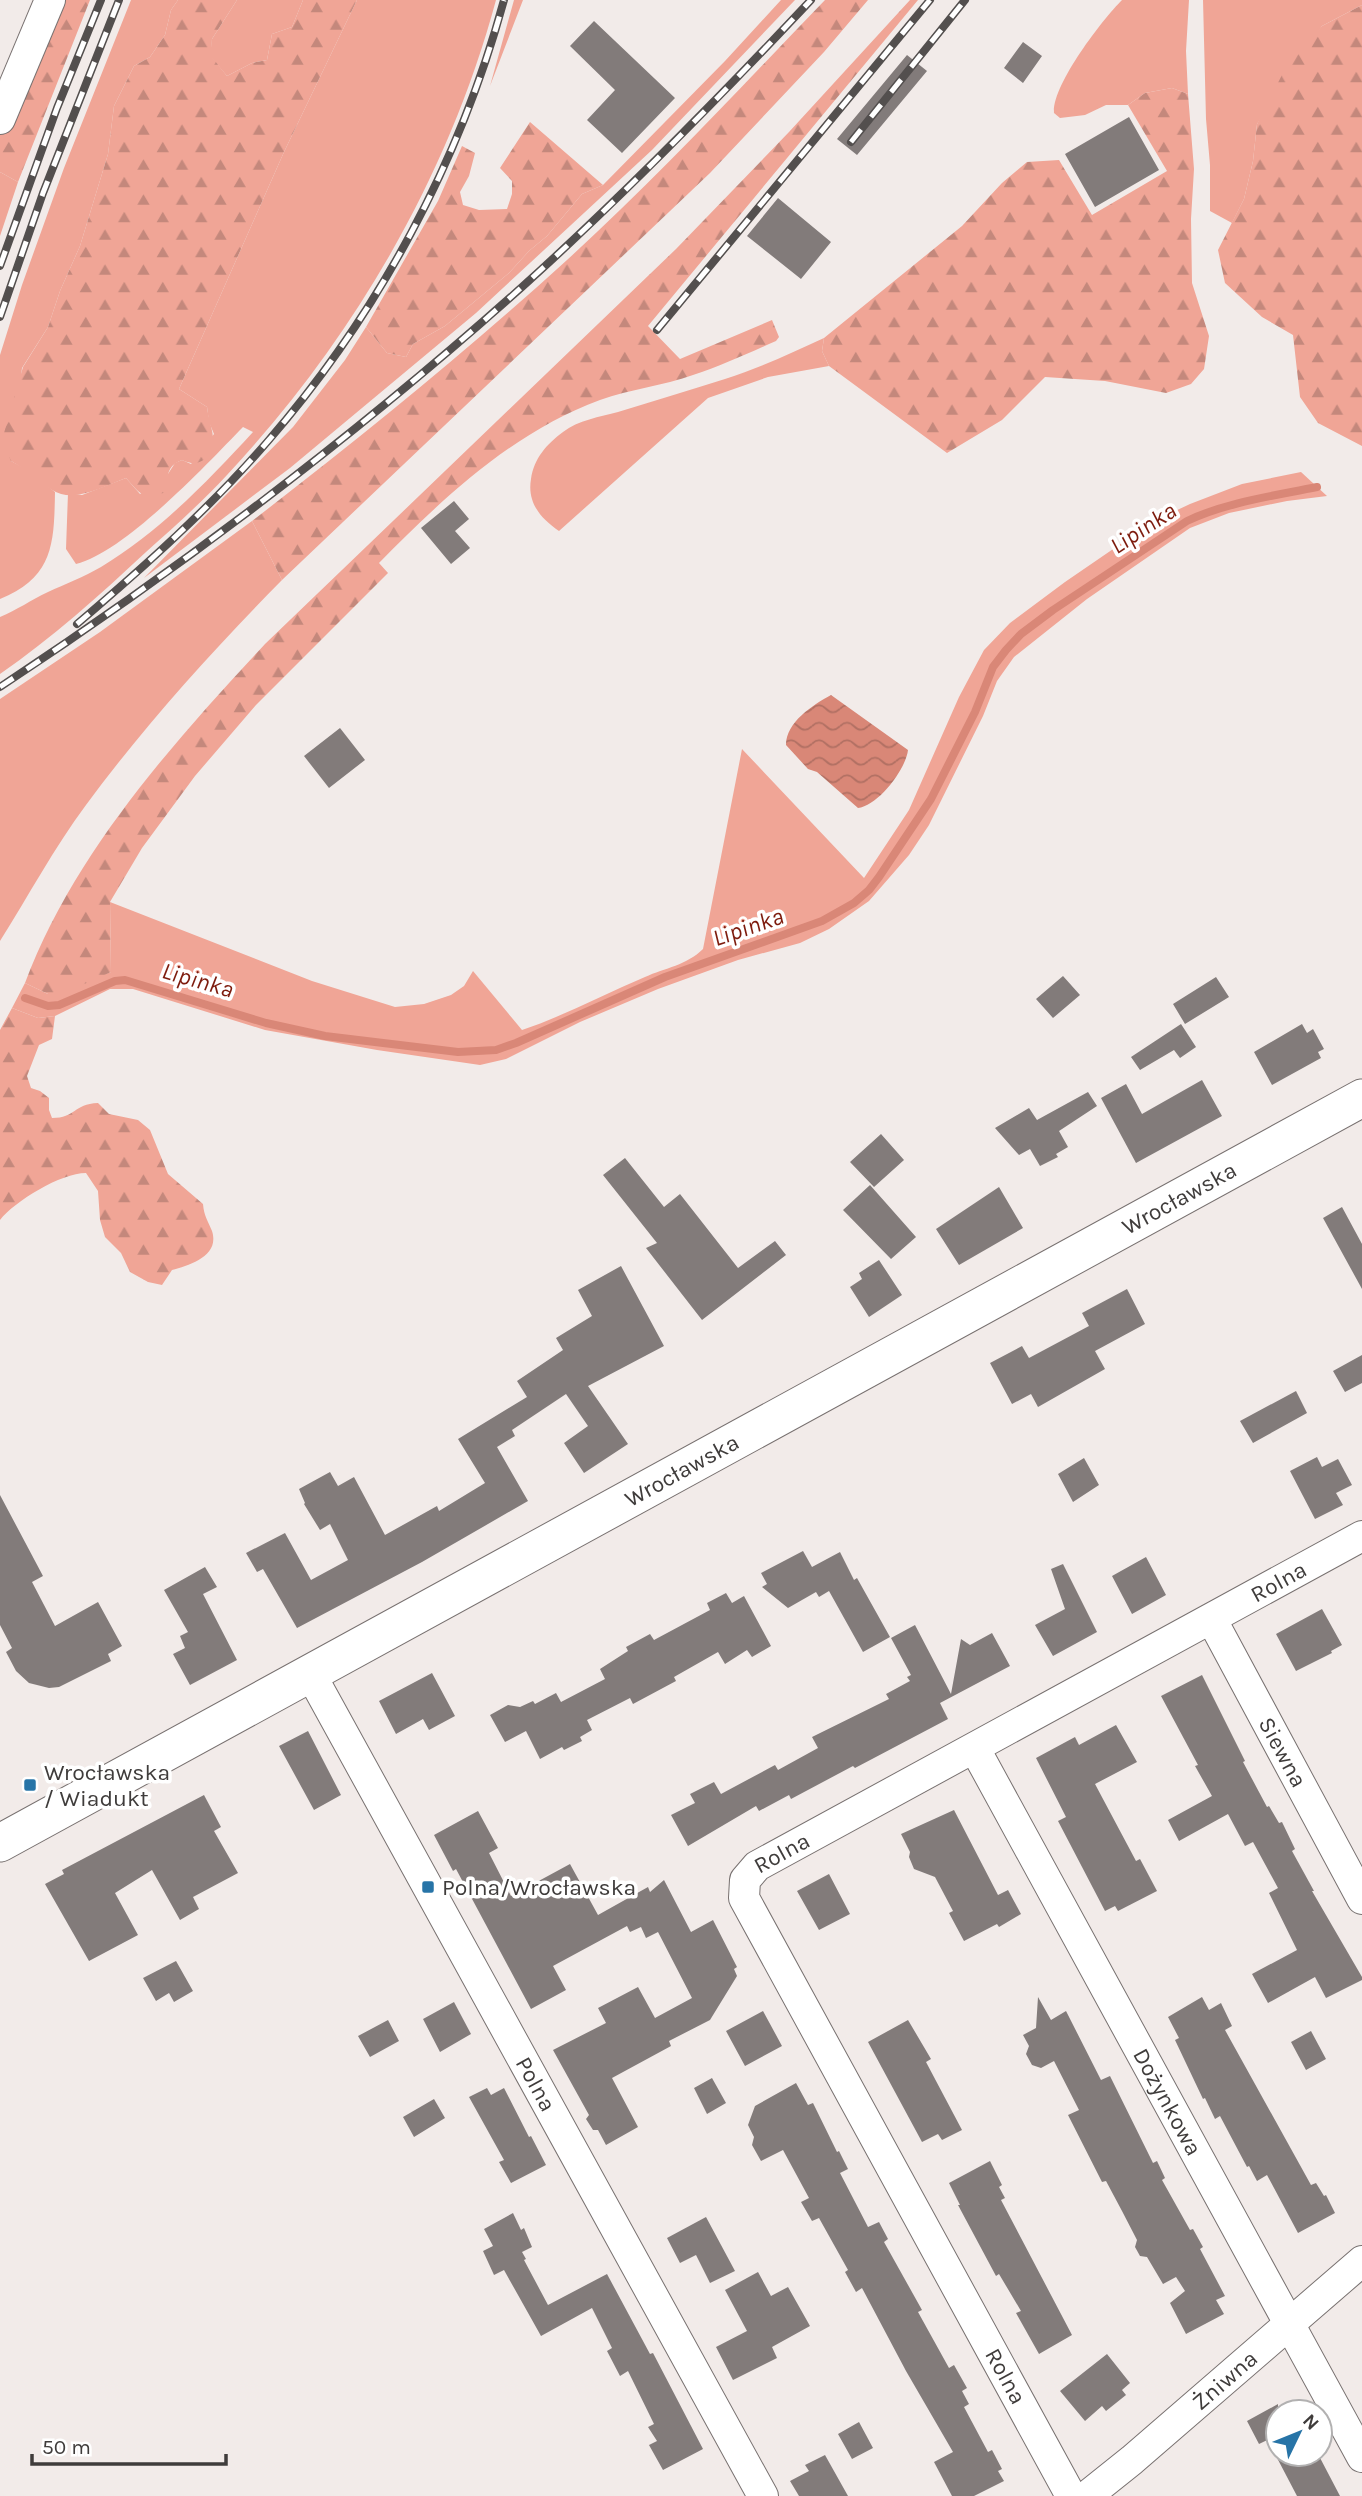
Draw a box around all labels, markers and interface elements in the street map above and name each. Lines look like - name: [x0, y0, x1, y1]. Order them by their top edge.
- water label: Lipinka: [1105, 496, 1181, 560]
- water label: Lipinka: [709, 902, 787, 952]
- water label: Lipinka: [159, 956, 237, 1004]
- street label: Wrocławska: [1118, 1156, 1241, 1241]
- street label: Wrocławska: [620, 1428, 744, 1513]
- street label: Rolna: [1246, 1556, 1311, 1608]
- street label: Siewna: [1253, 1713, 1312, 1792]
- place label: Wrocławska / Wiadukt: [44, 1759, 170, 1812]
- marker: Wrocławska / Wiadukt: [22, 1777, 38, 1793]
- street label: Rolna: [749, 1827, 814, 1879]
- place label: Polna/Wrocławska: [442, 1874, 636, 1901]
- marker: Polna/Wrocławska: [420, 1879, 436, 1895]
- street label: Dożynkowa: [1127, 2044, 1208, 2160]
- street label: Polna: [510, 2052, 562, 2116]
- street label: Rolna: [979, 2344, 1032, 2409]
- street label: Żniwna: [1187, 2345, 1263, 2416]
- north arrow: [1264, 2398, 1334, 2468]
- text: N: [1298, 2410, 1323, 2435]
- scale bar: [32, 2422, 226, 2466]
- text: 50 m: [42, 2435, 91, 2459]

